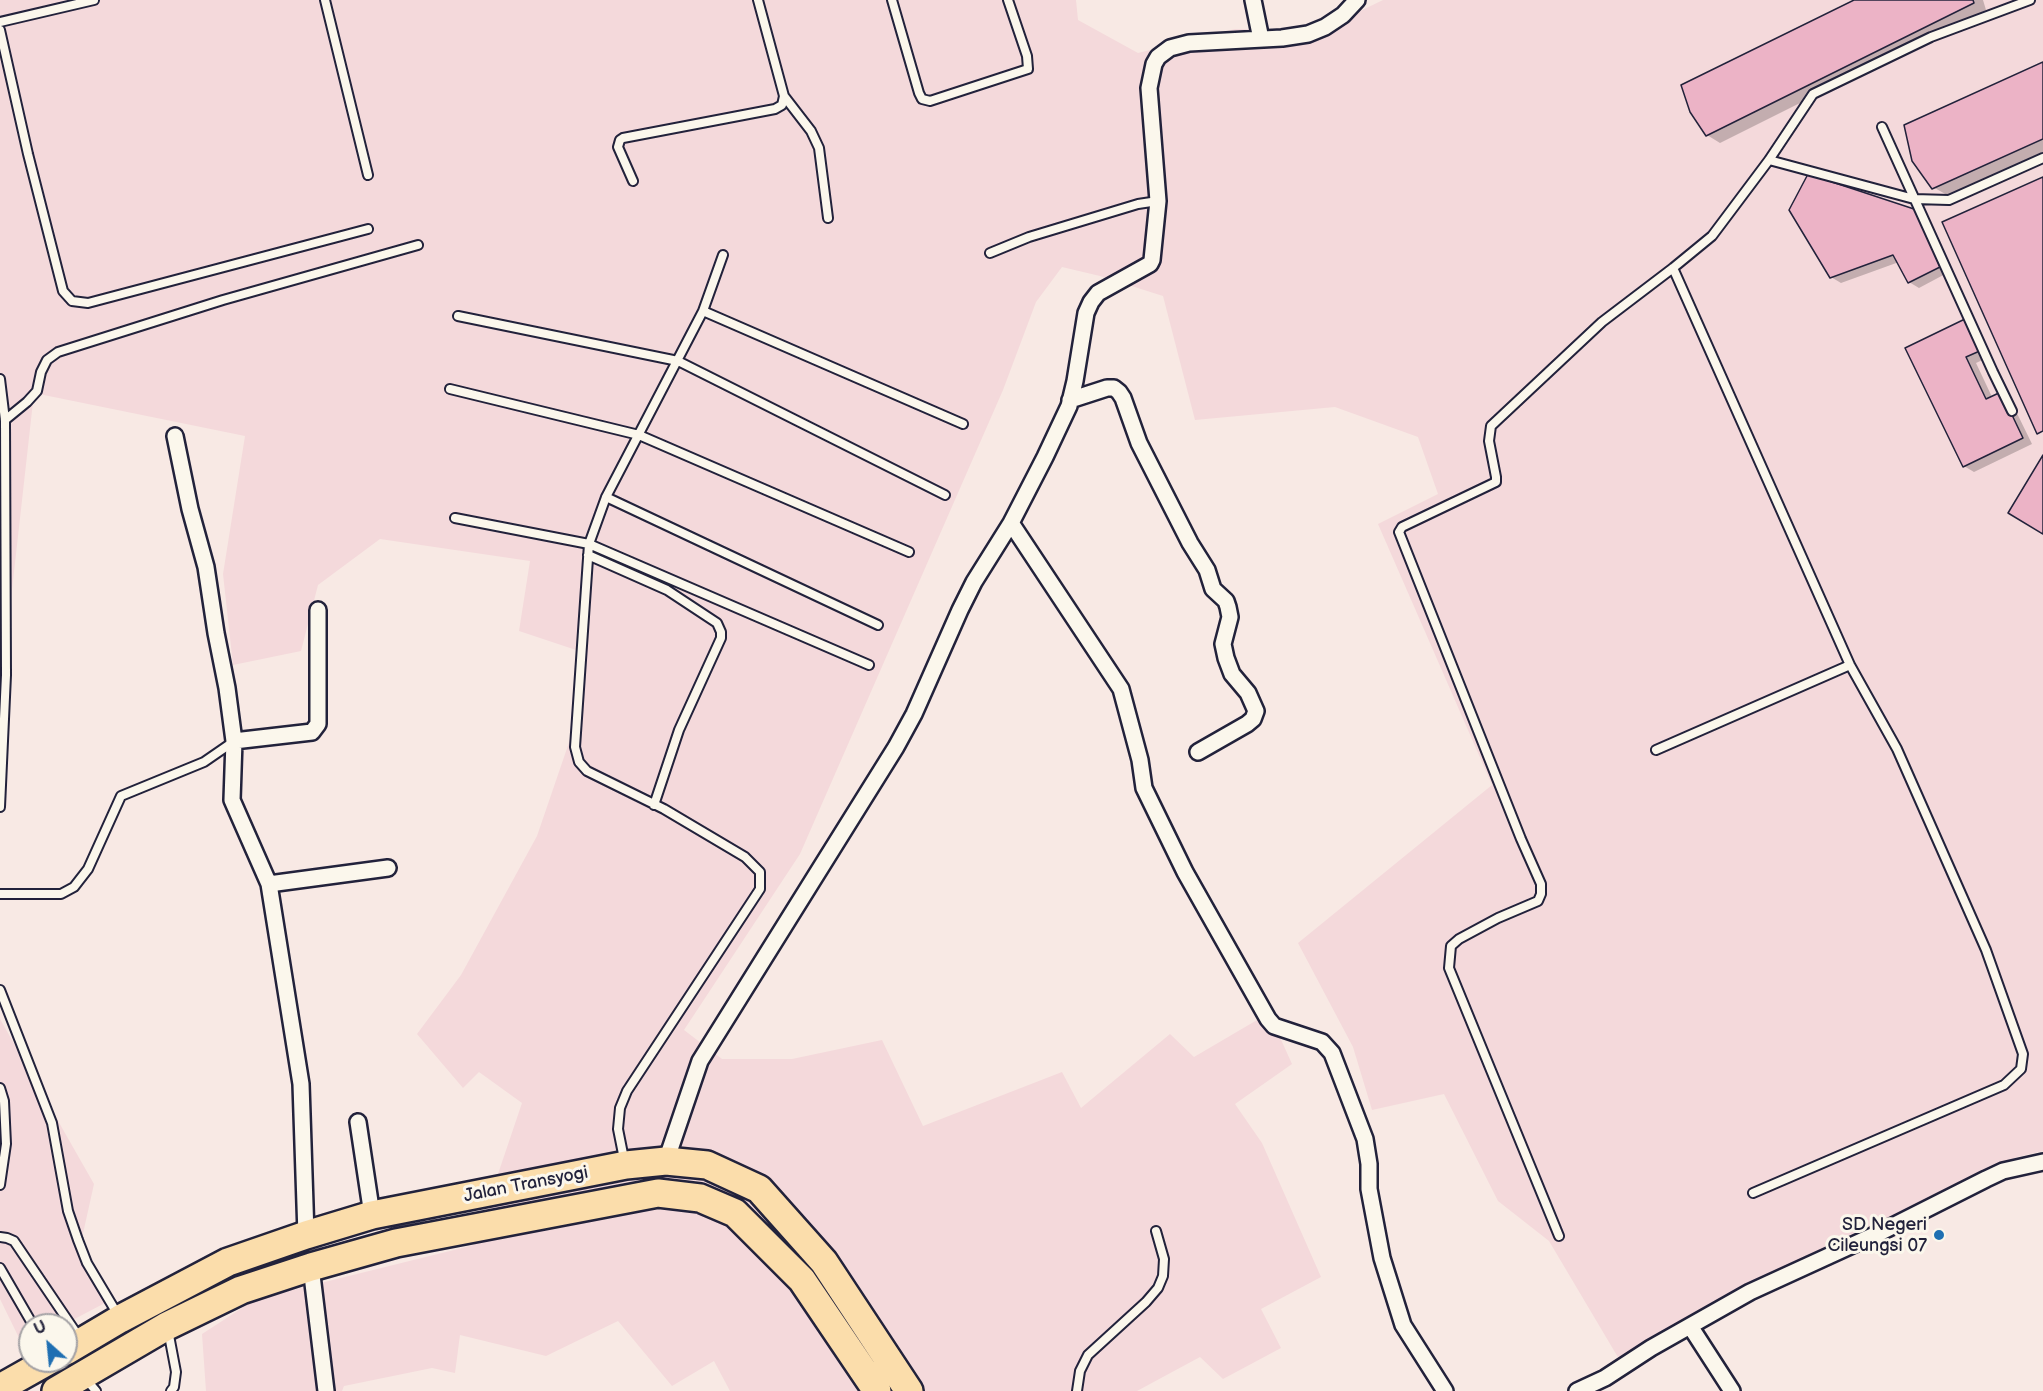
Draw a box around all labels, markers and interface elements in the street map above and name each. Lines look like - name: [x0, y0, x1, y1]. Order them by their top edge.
- street label: Jalan Transyogi: [462, 1162, 590, 1208]
- place label: SD Negeri Cileungsi 07: [1827, 1214, 1927, 1256]
- marker: SD Negeri Cileungsi 07: [1932, 1228, 1946, 1242]
- north arrow: [18, 1313, 78, 1373]
- text: U: [31, 1317, 50, 1339]

